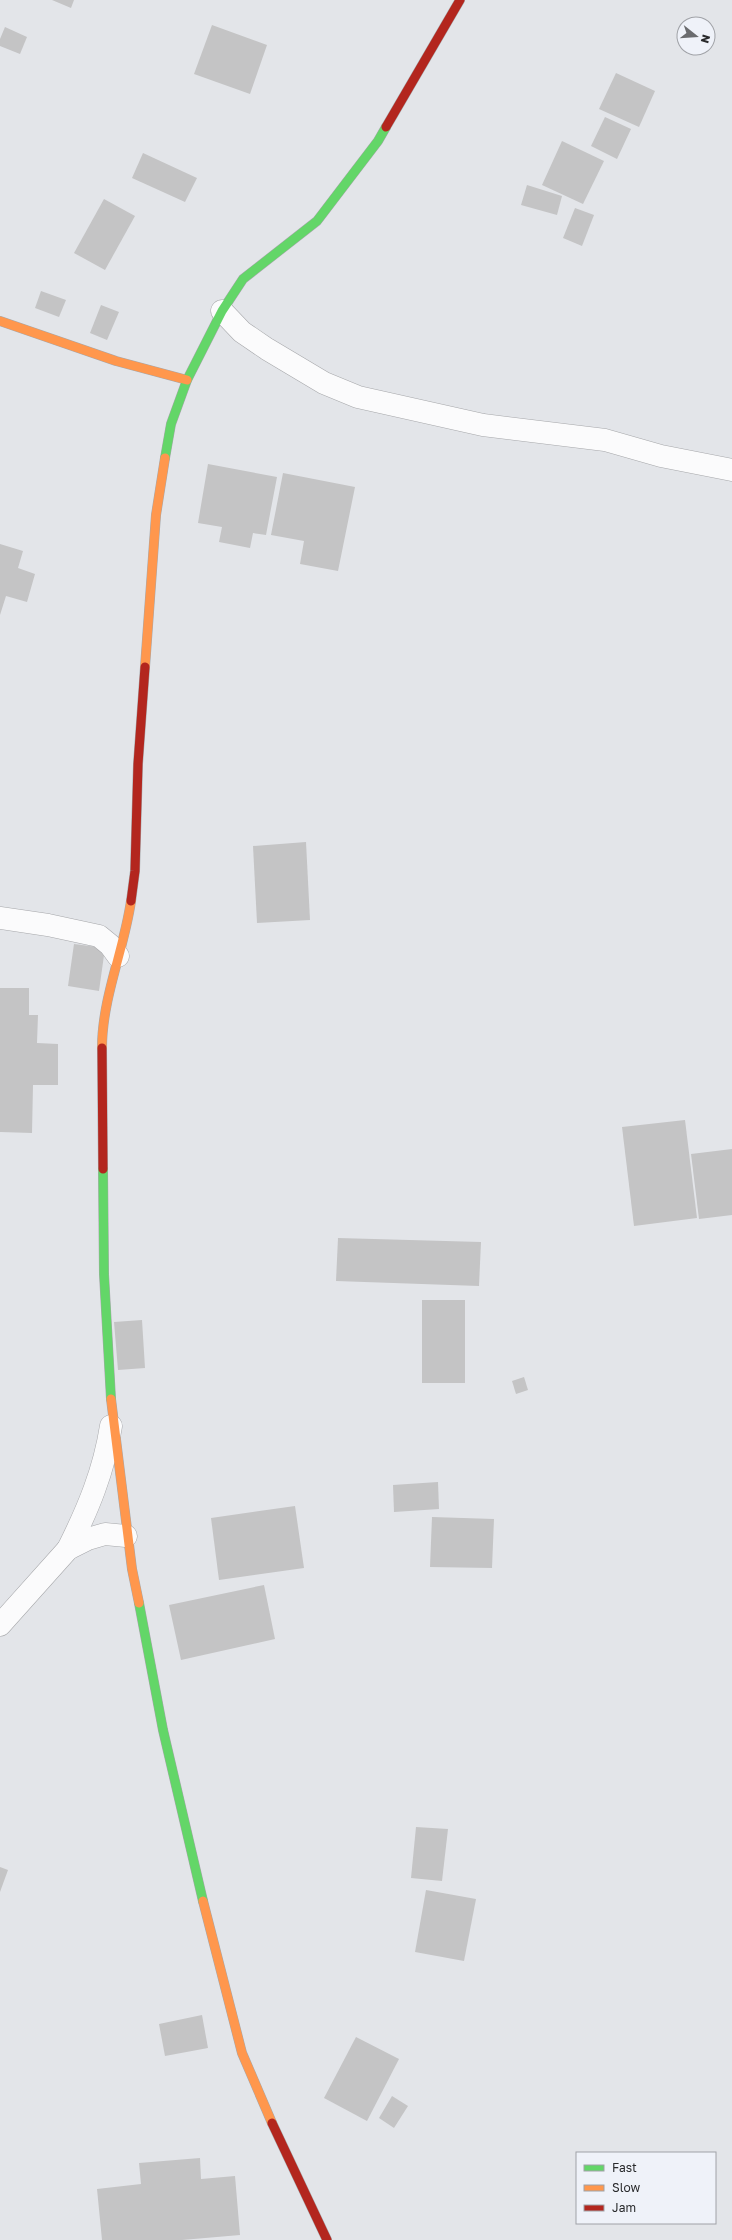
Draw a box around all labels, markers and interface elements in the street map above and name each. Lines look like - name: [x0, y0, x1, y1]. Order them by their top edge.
- north arrow: [676, 16, 716, 56]
- text: N: [699, 33, 713, 45]
- legend: [576, 2152, 716, 2224]
- text: Fast: [612, 2160, 637, 2175]
- text: Slow: [612, 2180, 640, 2195]
- text: Jam: [612, 2200, 636, 2215]

